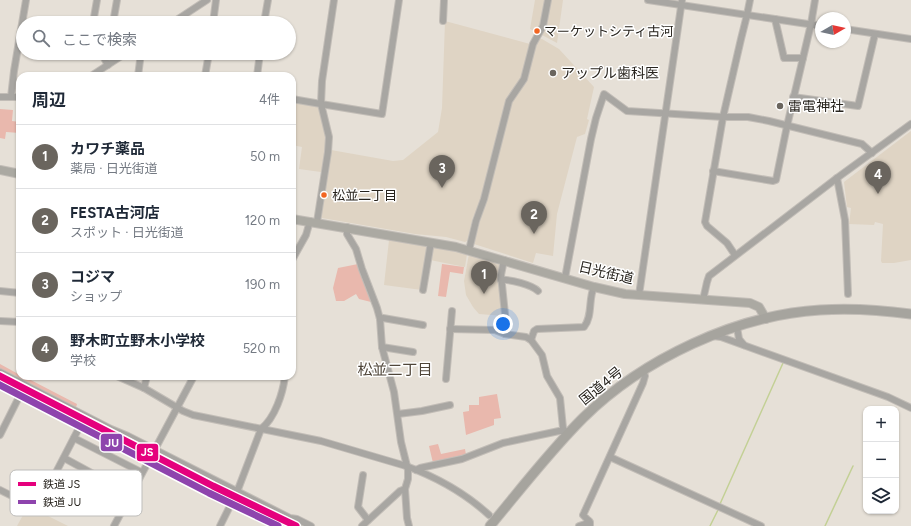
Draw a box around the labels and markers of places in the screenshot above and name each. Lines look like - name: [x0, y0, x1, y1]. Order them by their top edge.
- place label: マーケットシティ古河: [544, 24, 673, 39]
- marker: マーケットシティ古河: [532, 26, 542, 36]
- place label: アップル歯科医: [561, 65, 659, 82]
- marker: アップル歯科医: [548, 68, 558, 78]
- place label: 雷電神社: [788, 98, 844, 115]
- marker: 雷電神社: [775, 101, 785, 111]
- pin: 3: [429, 155, 455, 188]
- pin: 4: [865, 161, 891, 194]
- place label: 松並二丁目: [332, 188, 397, 203]
- marker: 松並二丁目: [319, 190, 329, 200]
- pin: 2: [521, 201, 547, 234]
- pin: 1: [471, 261, 497, 294]

